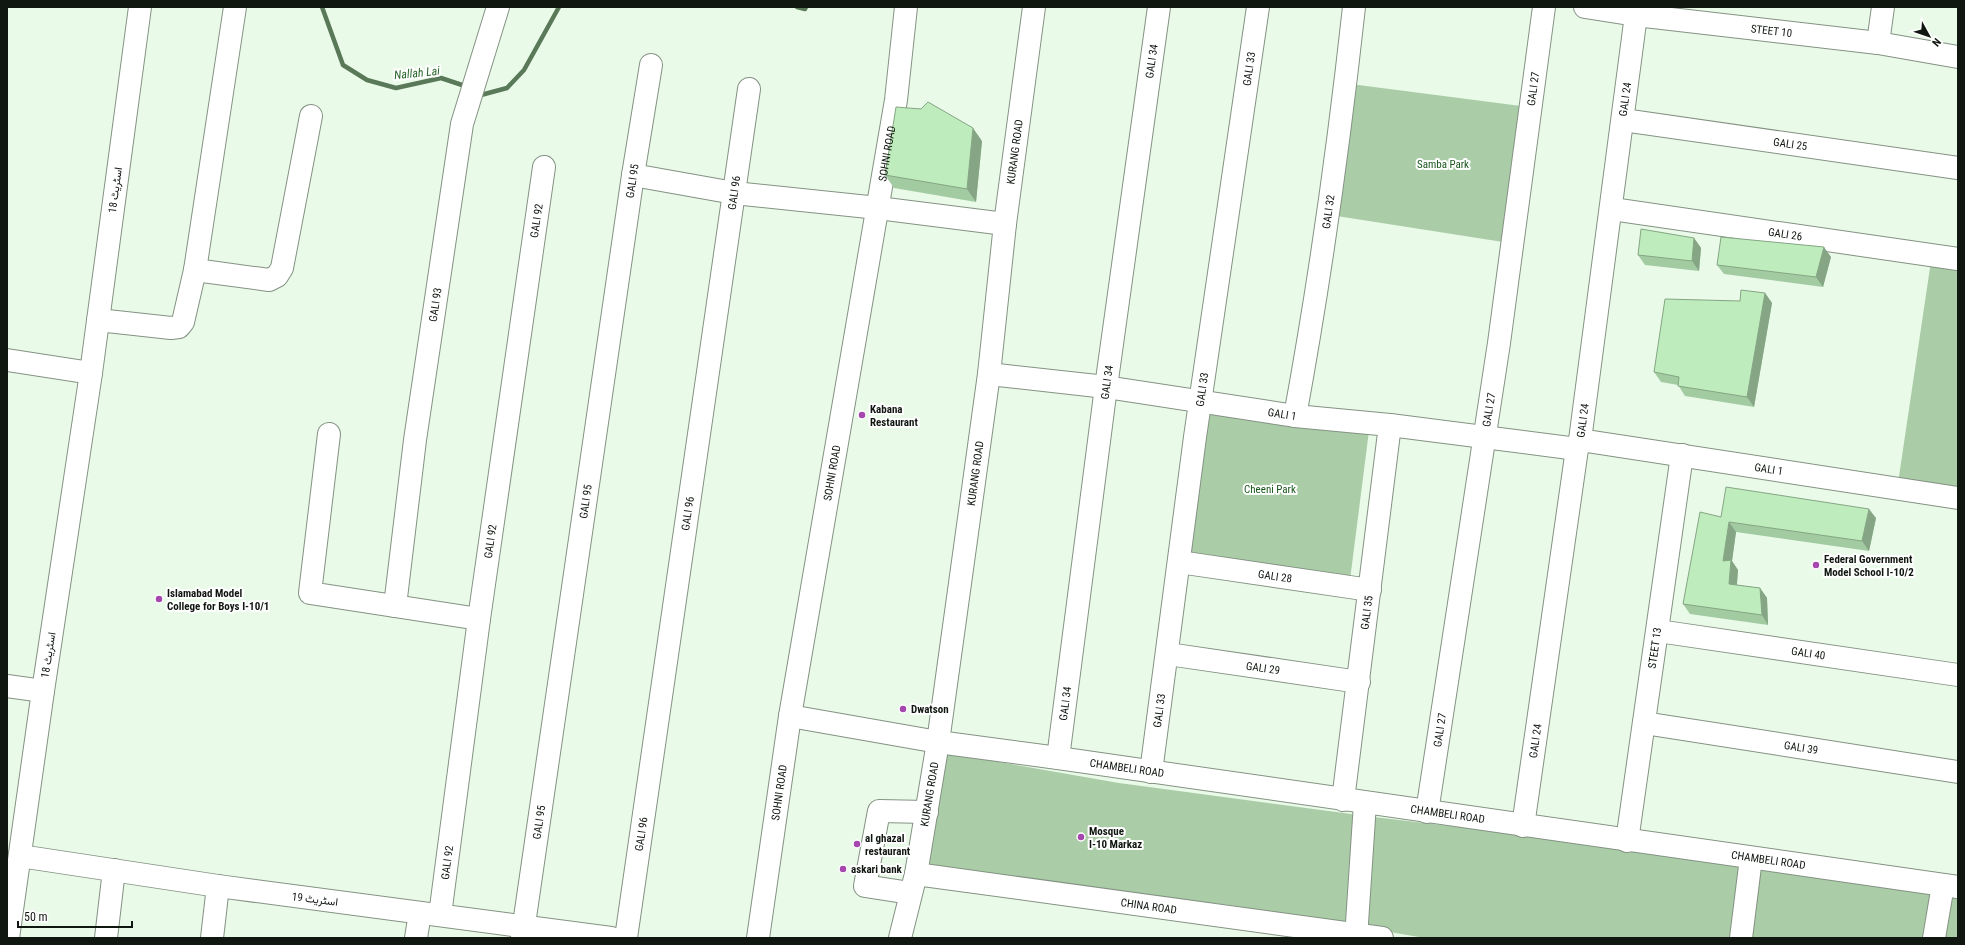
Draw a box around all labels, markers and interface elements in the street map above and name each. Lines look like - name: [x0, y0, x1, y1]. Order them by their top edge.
- north arrow: [1909, 16, 1949, 56]
- street label: STEET 10: [1750, 22, 1793, 40]
- text: N: [1929, 35, 1943, 49]
- street label: GALI 34: [1143, 43, 1161, 79]
- street label: GALI 33: [1241, 51, 1258, 87]
- water label: Nallah Lai: [393, 64, 441, 82]
- street label: GALI 27: [1525, 71, 1542, 107]
- street label: GALI 24: [1617, 81, 1634, 117]
- street label: KURANG ROAD: [1004, 119, 1026, 185]
- street label: SOHNI ROAD: [876, 125, 898, 182]
- street label: GALI 25: [1772, 136, 1808, 153]
- park label: Samba Park: [1417, 158, 1469, 171]
- street label: GALI 95: [624, 163, 642, 199]
- street label: اسٹریٹ 18: [106, 166, 125, 214]
- street label: GALI 96: [726, 175, 743, 211]
- street label: GALI 32: [1320, 194, 1338, 230]
- street label: GALI 92: [528, 203, 546, 239]
- street label: GALI 26: [1767, 226, 1803, 243]
- street label: GALI 93: [427, 287, 445, 323]
- street label: GALI 34: [1098, 364, 1116, 400]
- street label: GALI 33: [1194, 372, 1211, 407]
- street label: GALI 27: [1480, 392, 1498, 428]
- street label: GALI 24: [1574, 402, 1592, 438]
- place label: Kabana Restaurant: [870, 403, 918, 429]
- street label: GALI 1: [1267, 406, 1297, 423]
- marker: Kabana Restaurant: [857, 410, 867, 420]
- street label: KURANG ROAD: [965, 440, 987, 507]
- street label: SOHNI ROAD: [821, 444, 844, 502]
- street label: GALI 1: [1753, 461, 1784, 478]
- park label: Cheeni Park: [1244, 483, 1296, 496]
- street label: GALI 95: [577, 484, 595, 520]
- street label: GALI 96: [679, 496, 697, 531]
- street label: GALI 92: [482, 524, 500, 559]
- place label: Federal Government Model School I-10/2: [1824, 553, 1914, 579]
- marker: Federal Government Model School I-10/2: [1811, 560, 1821, 570]
- street label: GALI 28: [1257, 568, 1293, 585]
- place label: Islamabad Model College for Boys I-10/1: [167, 587, 269, 613]
- marker: Islamabad Model College for Boys I-10/1: [154, 594, 164, 604]
- street label: GALI 35: [1358, 595, 1376, 630]
- street label: STEET 13: [1646, 627, 1664, 669]
- street label: اسٹریٹ 18: [38, 631, 59, 679]
- street label: GALI 40: [1790, 645, 1826, 662]
- street label: GALI 29: [1245, 660, 1281, 677]
- street label: GALI 34: [1057, 685, 1074, 721]
- street label: GALI 33: [1151, 693, 1168, 728]
- place label: Dwatson: [911, 703, 949, 716]
- marker: Dwatson: [898, 704, 908, 714]
- street label: GALI 27: [1431, 712, 1449, 748]
- street label: GALI 24: [1527, 723, 1545, 759]
- street label: GALI 39: [1783, 739, 1819, 757]
- street label: CHAMBELI ROAD: [1089, 757, 1165, 780]
- street label: KURANG ROAD: [918, 761, 942, 827]
- street label: SOHNI ROAD: [769, 764, 790, 821]
- street label: CHAMBELI ROAD: [1410, 803, 1486, 826]
- street label: GALI 95: [530, 804, 548, 840]
- street label: GALI 96: [633, 816, 650, 852]
- place label: Mosque I-10 Markaz: [1089, 825, 1142, 851]
- place label: al ghazal restaurant: [865, 832, 911, 858]
- marker: Mosque I-10 Markaz: [1076, 832, 1086, 842]
- marker: al ghazal restaurant: [852, 839, 862, 849]
- street label: GALI 92: [439, 845, 456, 880]
- street label: CHAMBELI ROAD: [1730, 849, 1806, 872]
- place label: askari bank: [851, 863, 903, 876]
- marker: askari bank: [838, 864, 848, 874]
- street label: اسٹریٹ 19: [291, 890, 339, 909]
- street label: CHINA ROAD: [1120, 896, 1178, 917]
- scale bar: [18, 903, 132, 929]
- text: 50 m: [24, 910, 48, 924]

